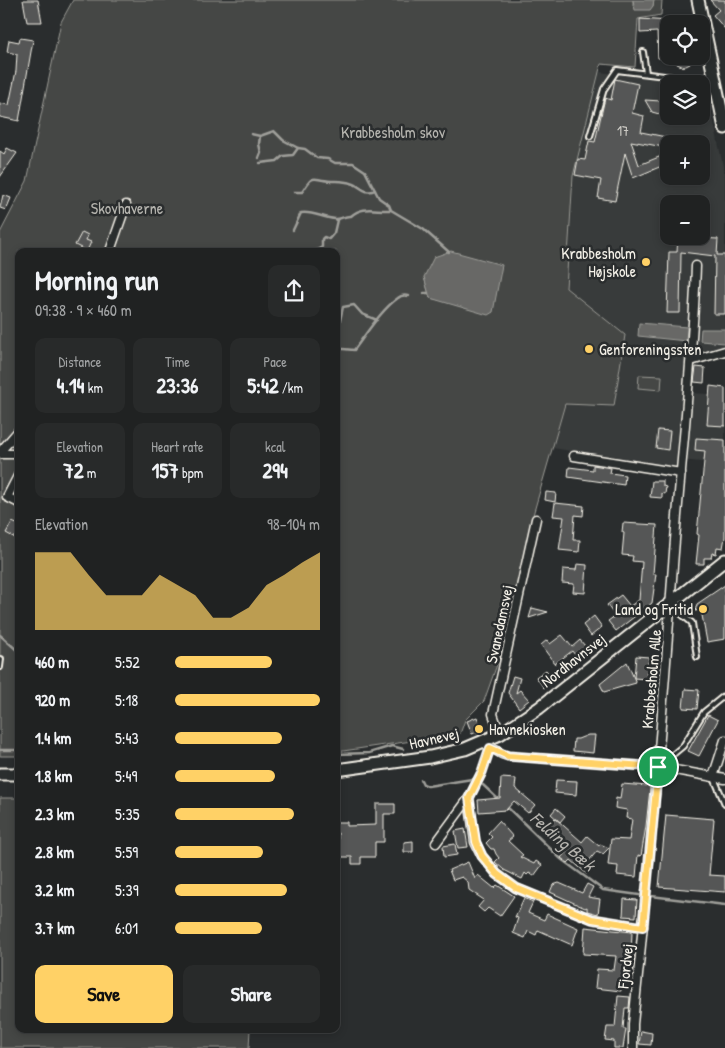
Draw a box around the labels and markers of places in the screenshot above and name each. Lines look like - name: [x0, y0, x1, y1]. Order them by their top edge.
- place label: Krabbesholm Højskole: [561, 242, 637, 282]
- marker: Krabbesholm Højskole: [640, 256, 652, 268]
- place label: Genforeningssten: [599, 338, 702, 360]
- marker: Genforeningssten: [583, 343, 595, 355]
- place label: Land og Fritid: [615, 598, 693, 620]
- marker: Land og Fritid: [697, 603, 709, 615]
- place label: Havnekiosken: [489, 718, 566, 740]
- marker: Havnekiosken: [473, 723, 485, 735]
- pin: [637, 746, 679, 788]

